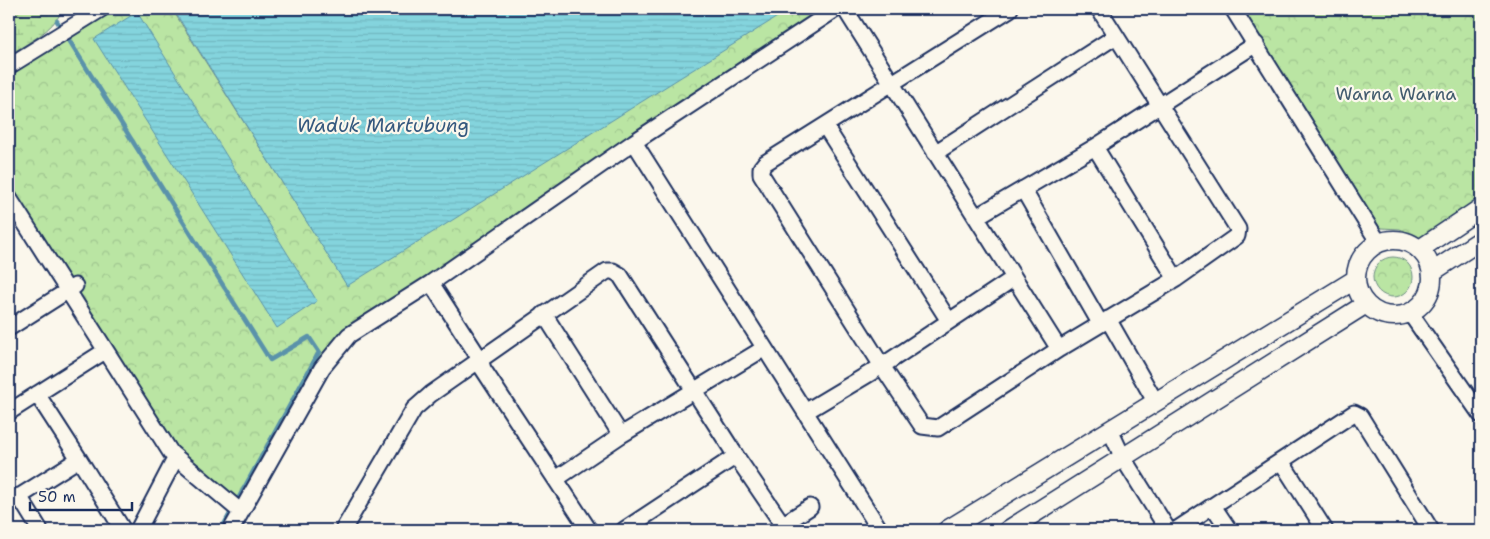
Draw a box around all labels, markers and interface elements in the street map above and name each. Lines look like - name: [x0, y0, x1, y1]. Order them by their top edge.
- park label: Warna Warna: [1335, 82, 1457, 106]
- water label: Waduk Martubung: [297, 113, 469, 138]
- scale bar: [30, 479, 132, 511]
- text: 50 m: [38, 487, 76, 507]

